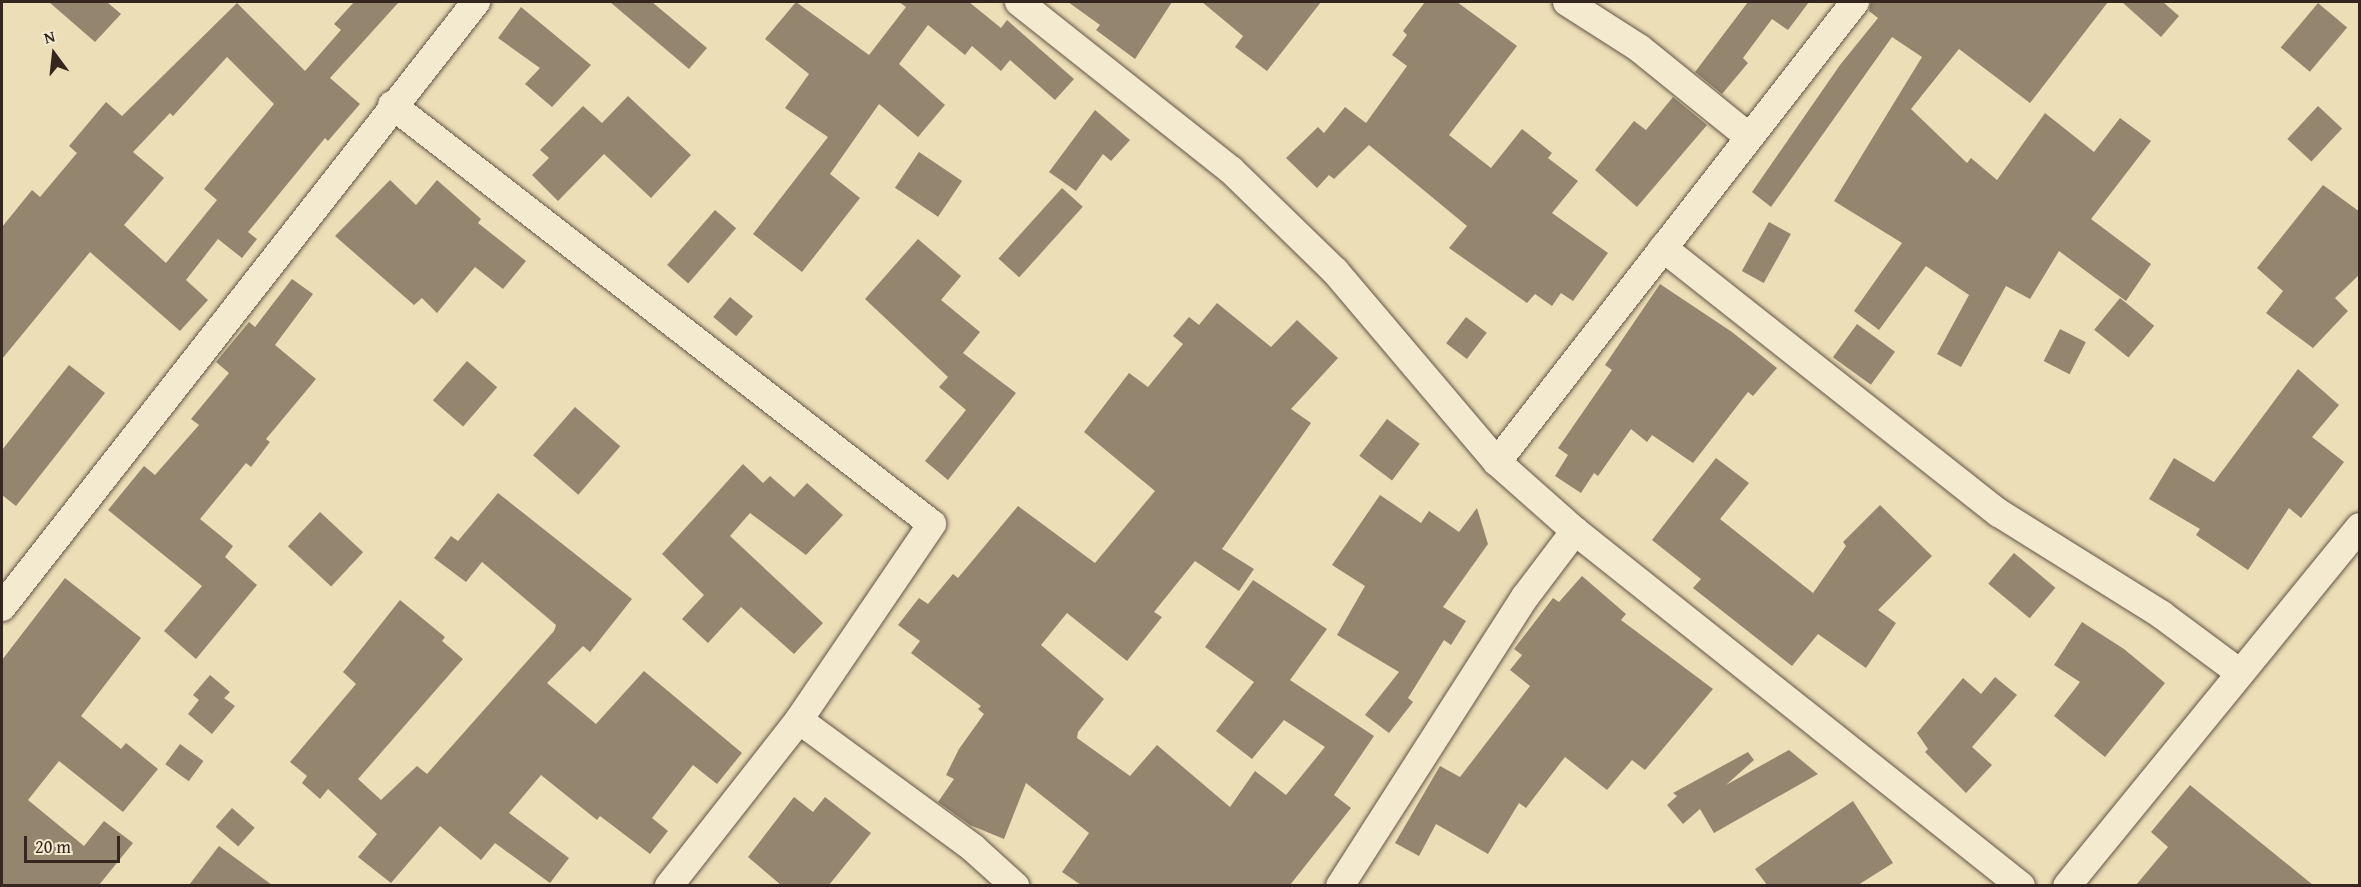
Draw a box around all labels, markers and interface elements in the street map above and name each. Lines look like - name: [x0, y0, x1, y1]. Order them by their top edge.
- north arrow: [24, 24, 84, 84]
- text: N: [41, 24, 58, 50]
- scale bar: [27, 824, 123, 862]
- text: 20 m: [35, 833, 71, 860]

